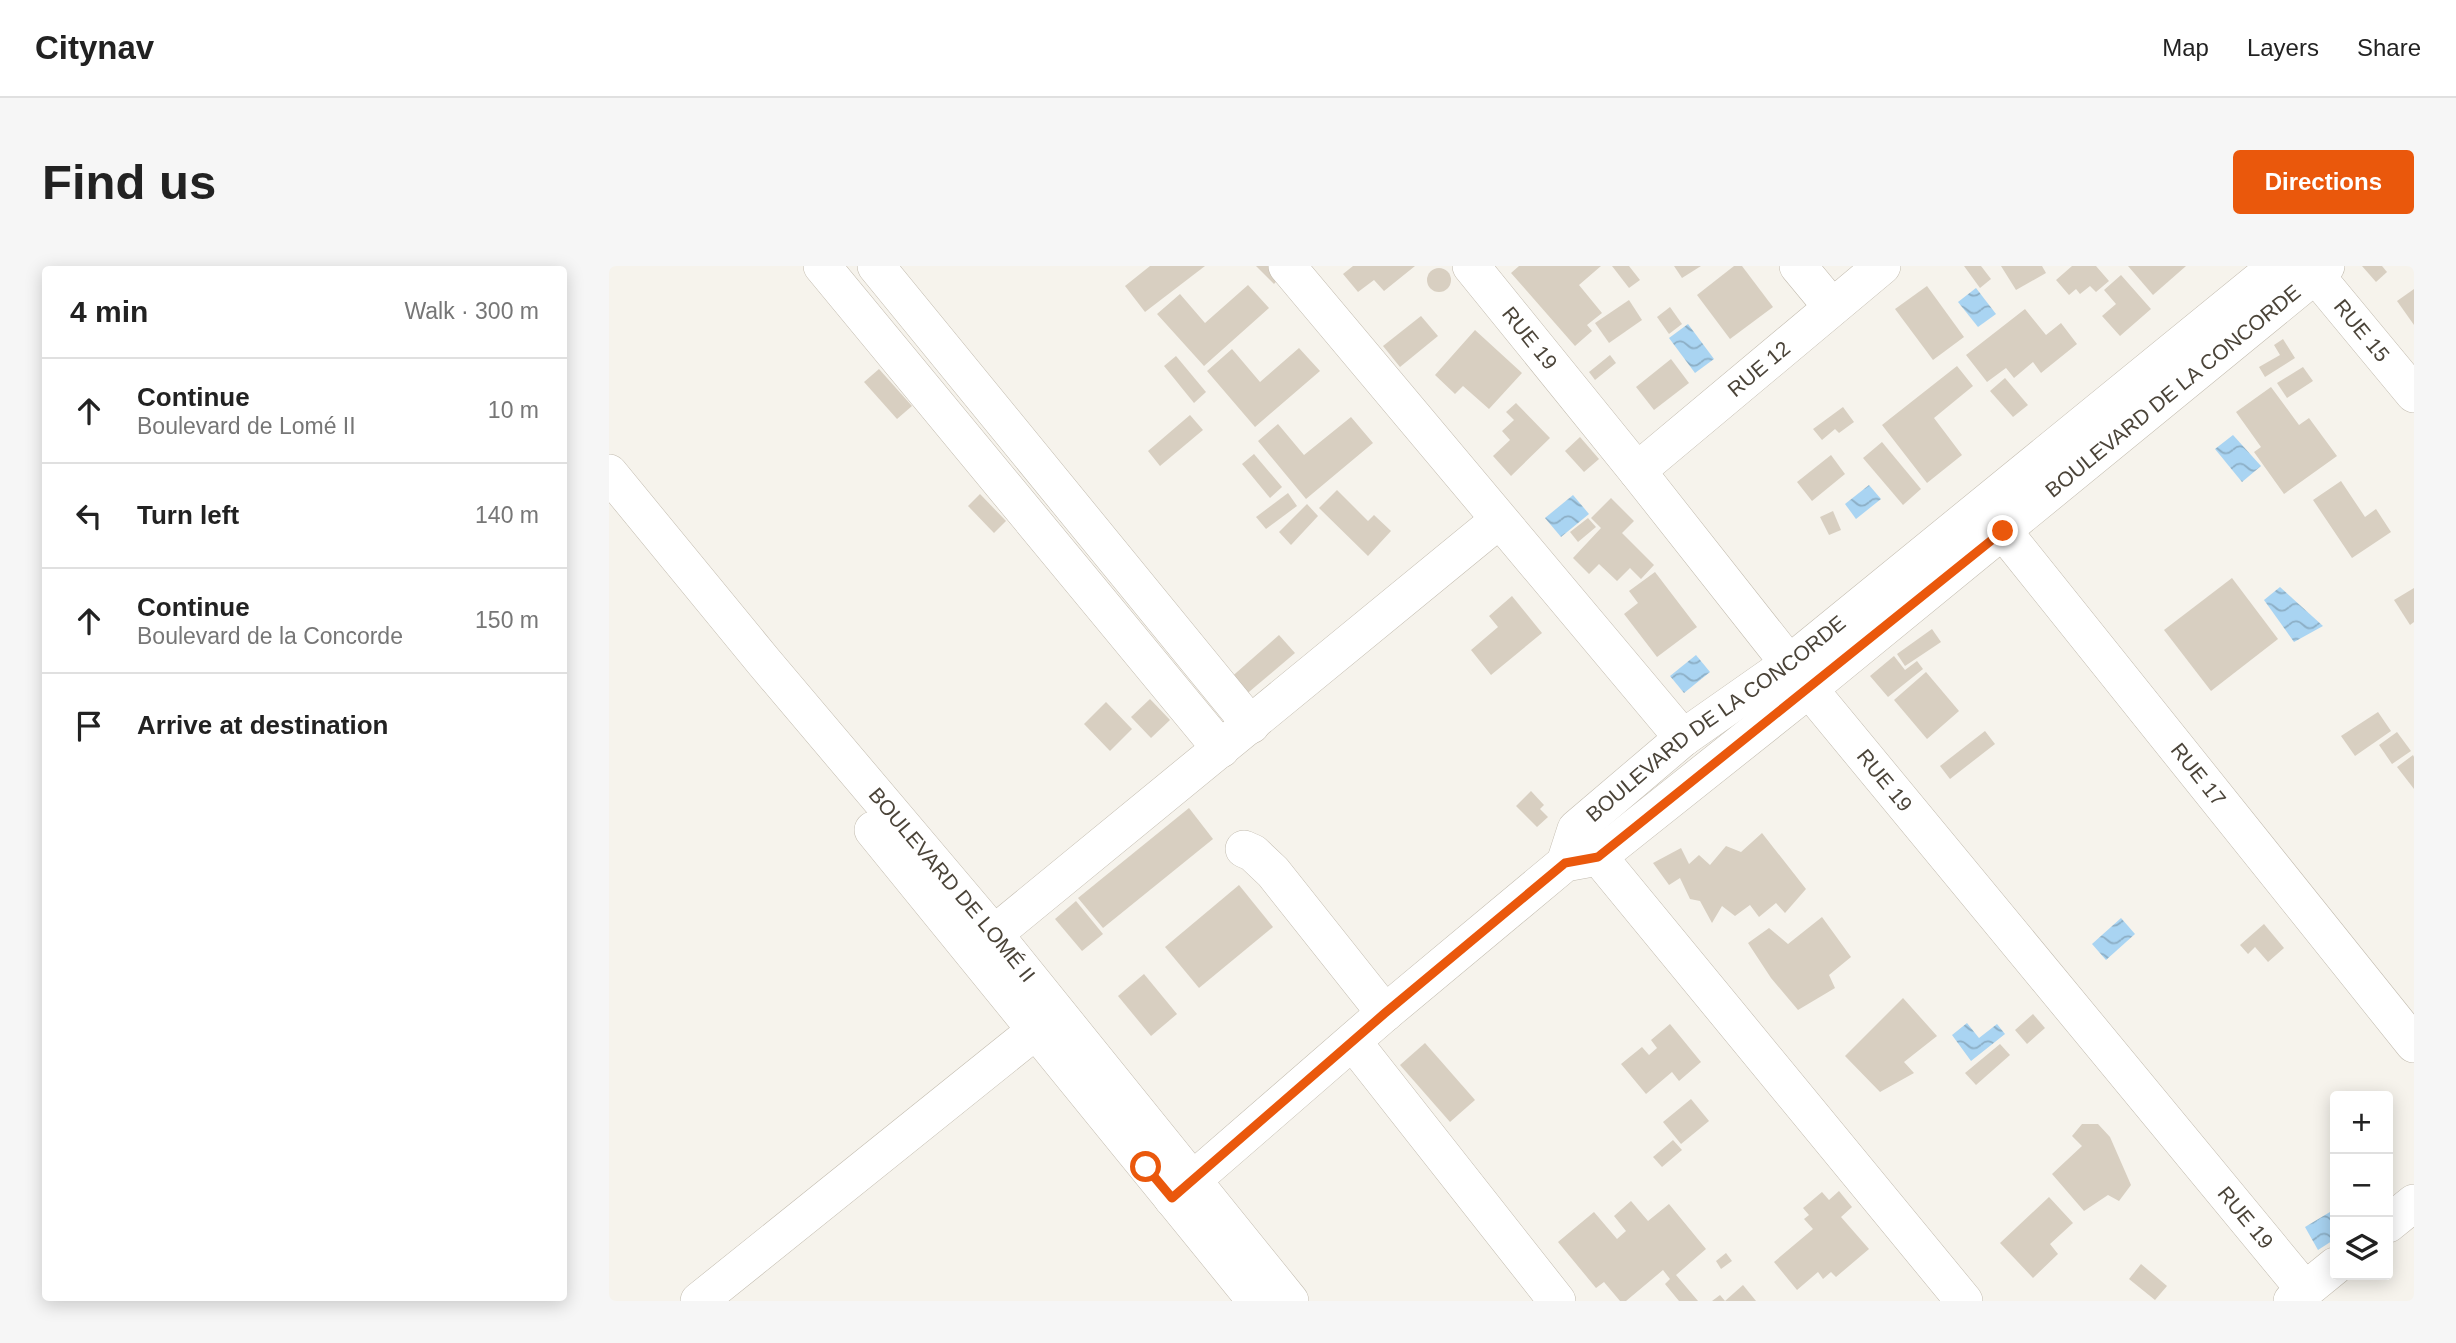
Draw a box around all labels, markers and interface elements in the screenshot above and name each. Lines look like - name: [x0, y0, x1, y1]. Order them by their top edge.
- text: Citynav: [35, 29, 154, 66]
- text: Map: [2162, 34, 2209, 61]
- text: Layers: [2247, 34, 2319, 61]
- text: Share: [2357, 34, 2421, 61]
- button: Directions: [2233, 150, 2414, 214]
- text: Find us: [42, 155, 216, 209]
- street label: BOULEVARD DE LA CONCORDE: [2041, 280, 2305, 502]
- text: 4 min: [70, 295, 148, 328]
- street label: RUE 15: [2330, 295, 2394, 366]
- text: Walk · 300 m: [404, 298, 539, 324]
- street label: RUE 19: [1498, 302, 1562, 374]
- street label: RUE 12: [1723, 336, 1794, 401]
- text: Continue: [137, 382, 250, 412]
- icon: ahead: [70, 392, 108, 430]
- text: 10 m: [488, 397, 539, 423]
- text: Boulevard de Lomé II: [137, 413, 356, 439]
- icon: left: [70, 497, 108, 535]
- text: Turn left: [137, 500, 239, 530]
- text: 140 m: [475, 502, 539, 528]
- route end: [1987, 515, 2018, 546]
- text: Continue: [137, 592, 250, 622]
- icon: ahead: [70, 602, 108, 640]
- text: 150 m: [475, 607, 539, 633]
- street label: BOULEVARD DE LA CONCORDE: [1581, 611, 1850, 826]
- text: Boulevard de la Concorde: [137, 623, 403, 649]
- icon: arrive: [70, 707, 108, 745]
- text: Arrive at destination: [137, 710, 388, 740]
- street label: RUE 17: [2167, 738, 2231, 810]
- street label: RUE 19: [1853, 744, 1917, 816]
- street label: BOULEVARD DE LOMÉ II: [864, 783, 1040, 986]
- map controls: [2330, 1091, 2393, 1280]
- button: +: [2330, 1091, 2393, 1154]
- route start: [1130, 1151, 1161, 1182]
- button: −: [2330, 1154, 2393, 1217]
- street label: RUE 19: [2213, 1182, 2278, 1253]
- button: layers: [2330, 1217, 2393, 1280]

